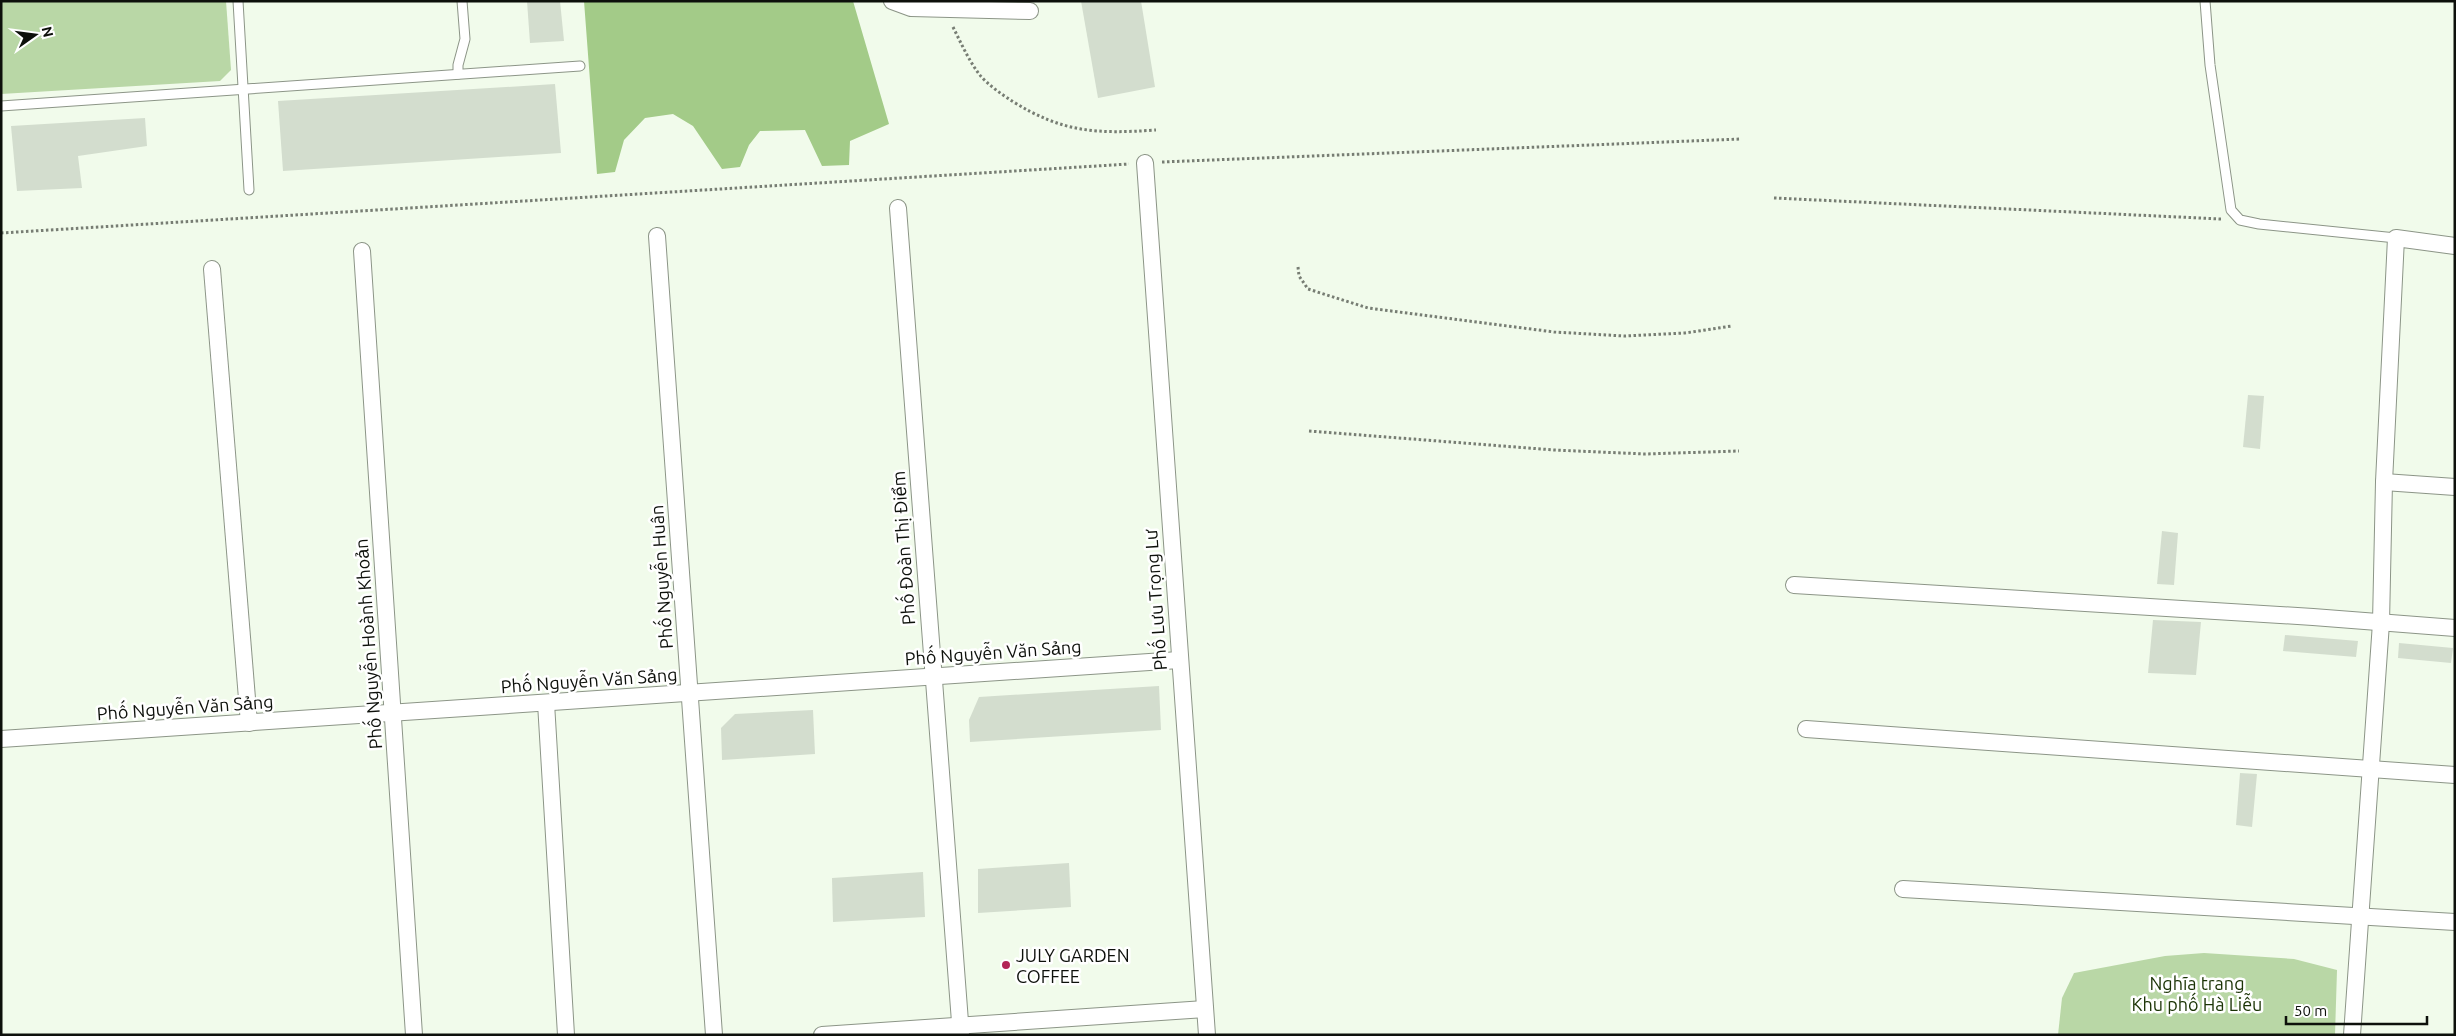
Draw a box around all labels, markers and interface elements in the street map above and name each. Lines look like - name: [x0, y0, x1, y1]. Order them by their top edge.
- north arrow: [10, 10, 60, 60]
- text: N: [39, 25, 57, 39]
- street label: Phố Đoàn Thị Điểm: [885, 470, 918, 626]
- street label: Phố Nguyễn Huân: [644, 504, 676, 650]
- street label: Phố Lưu Trọng Lư: [1138, 529, 1170, 671]
- street label: Phố Nguyễn Hoành Khoản: [348, 538, 385, 750]
- street label: Phố Nguyễn Văn Sảng: [904, 633, 1082, 668]
- street label: Phố Nguyễn Văn Sảng: [500, 661, 678, 696]
- street label: Phố Nguyễn Văn Sảng: [96, 688, 274, 723]
- place label: JULY GARDEN COFFEE: [1016, 945, 1130, 986]
- marker: JULY GARDEN COFFEE: [1000, 959, 1012, 971]
- park label: Nghĩa trang Khu phố Hà Liễu: [2132, 973, 2262, 1014]
- scale bar: [2286, 994, 2427, 1026]
- text: 50 m: [2294, 1002, 2327, 1019]

